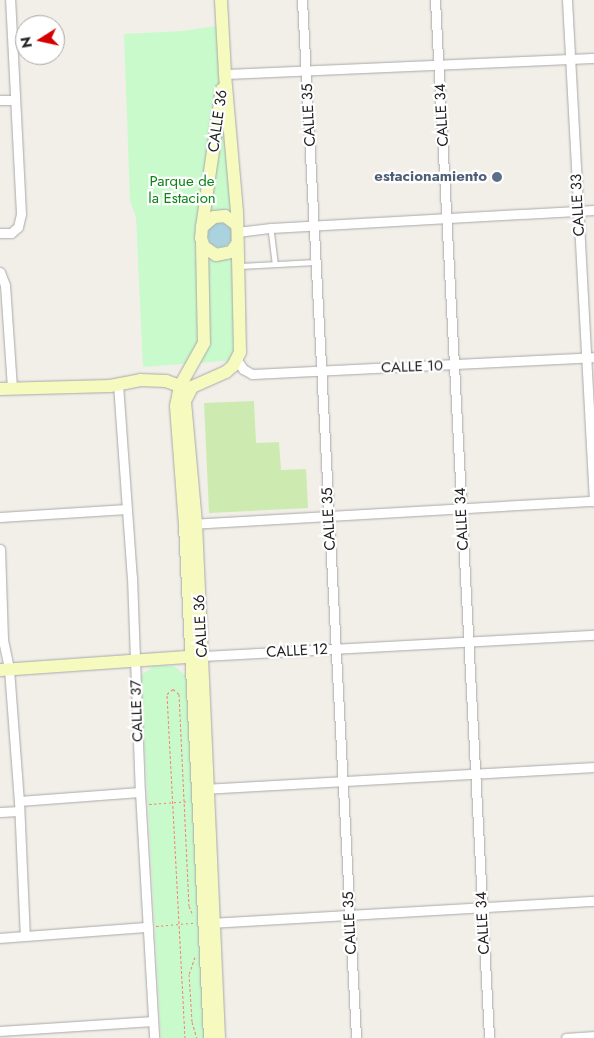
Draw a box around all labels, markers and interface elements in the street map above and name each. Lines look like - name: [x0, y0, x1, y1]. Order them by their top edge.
- north arrow: [15, 15, 65, 65]
- text: N: [15, 35, 37, 50]
- street label: CALLE 35: [298, 83, 320, 147]
- street label: CALLE 34: [431, 83, 453, 147]
- street label: CALLE 36: [205, 89, 231, 153]
- place label: estacionamiento: [374, 168, 487, 186]
- marker: estacionamiento: [491, 171, 503, 183]
- park label: Parque de la Estacion: [148, 172, 216, 207]
- street label: CALLE 33: [567, 173, 589, 237]
- street label: CALLE 10: [381, 357, 443, 377]
- street label: CALLE 35: [318, 487, 340, 551]
- street label: CALLE 34: [451, 487, 473, 551]
- street label: CALLE 36: [190, 594, 212, 658]
- street label: CALLE 12: [266, 640, 328, 662]
- street label: CALLE 37: [127, 680, 147, 742]
- street label: CALLE 35: [339, 891, 361, 955]
- street label: CALLE 34: [472, 891, 494, 955]

